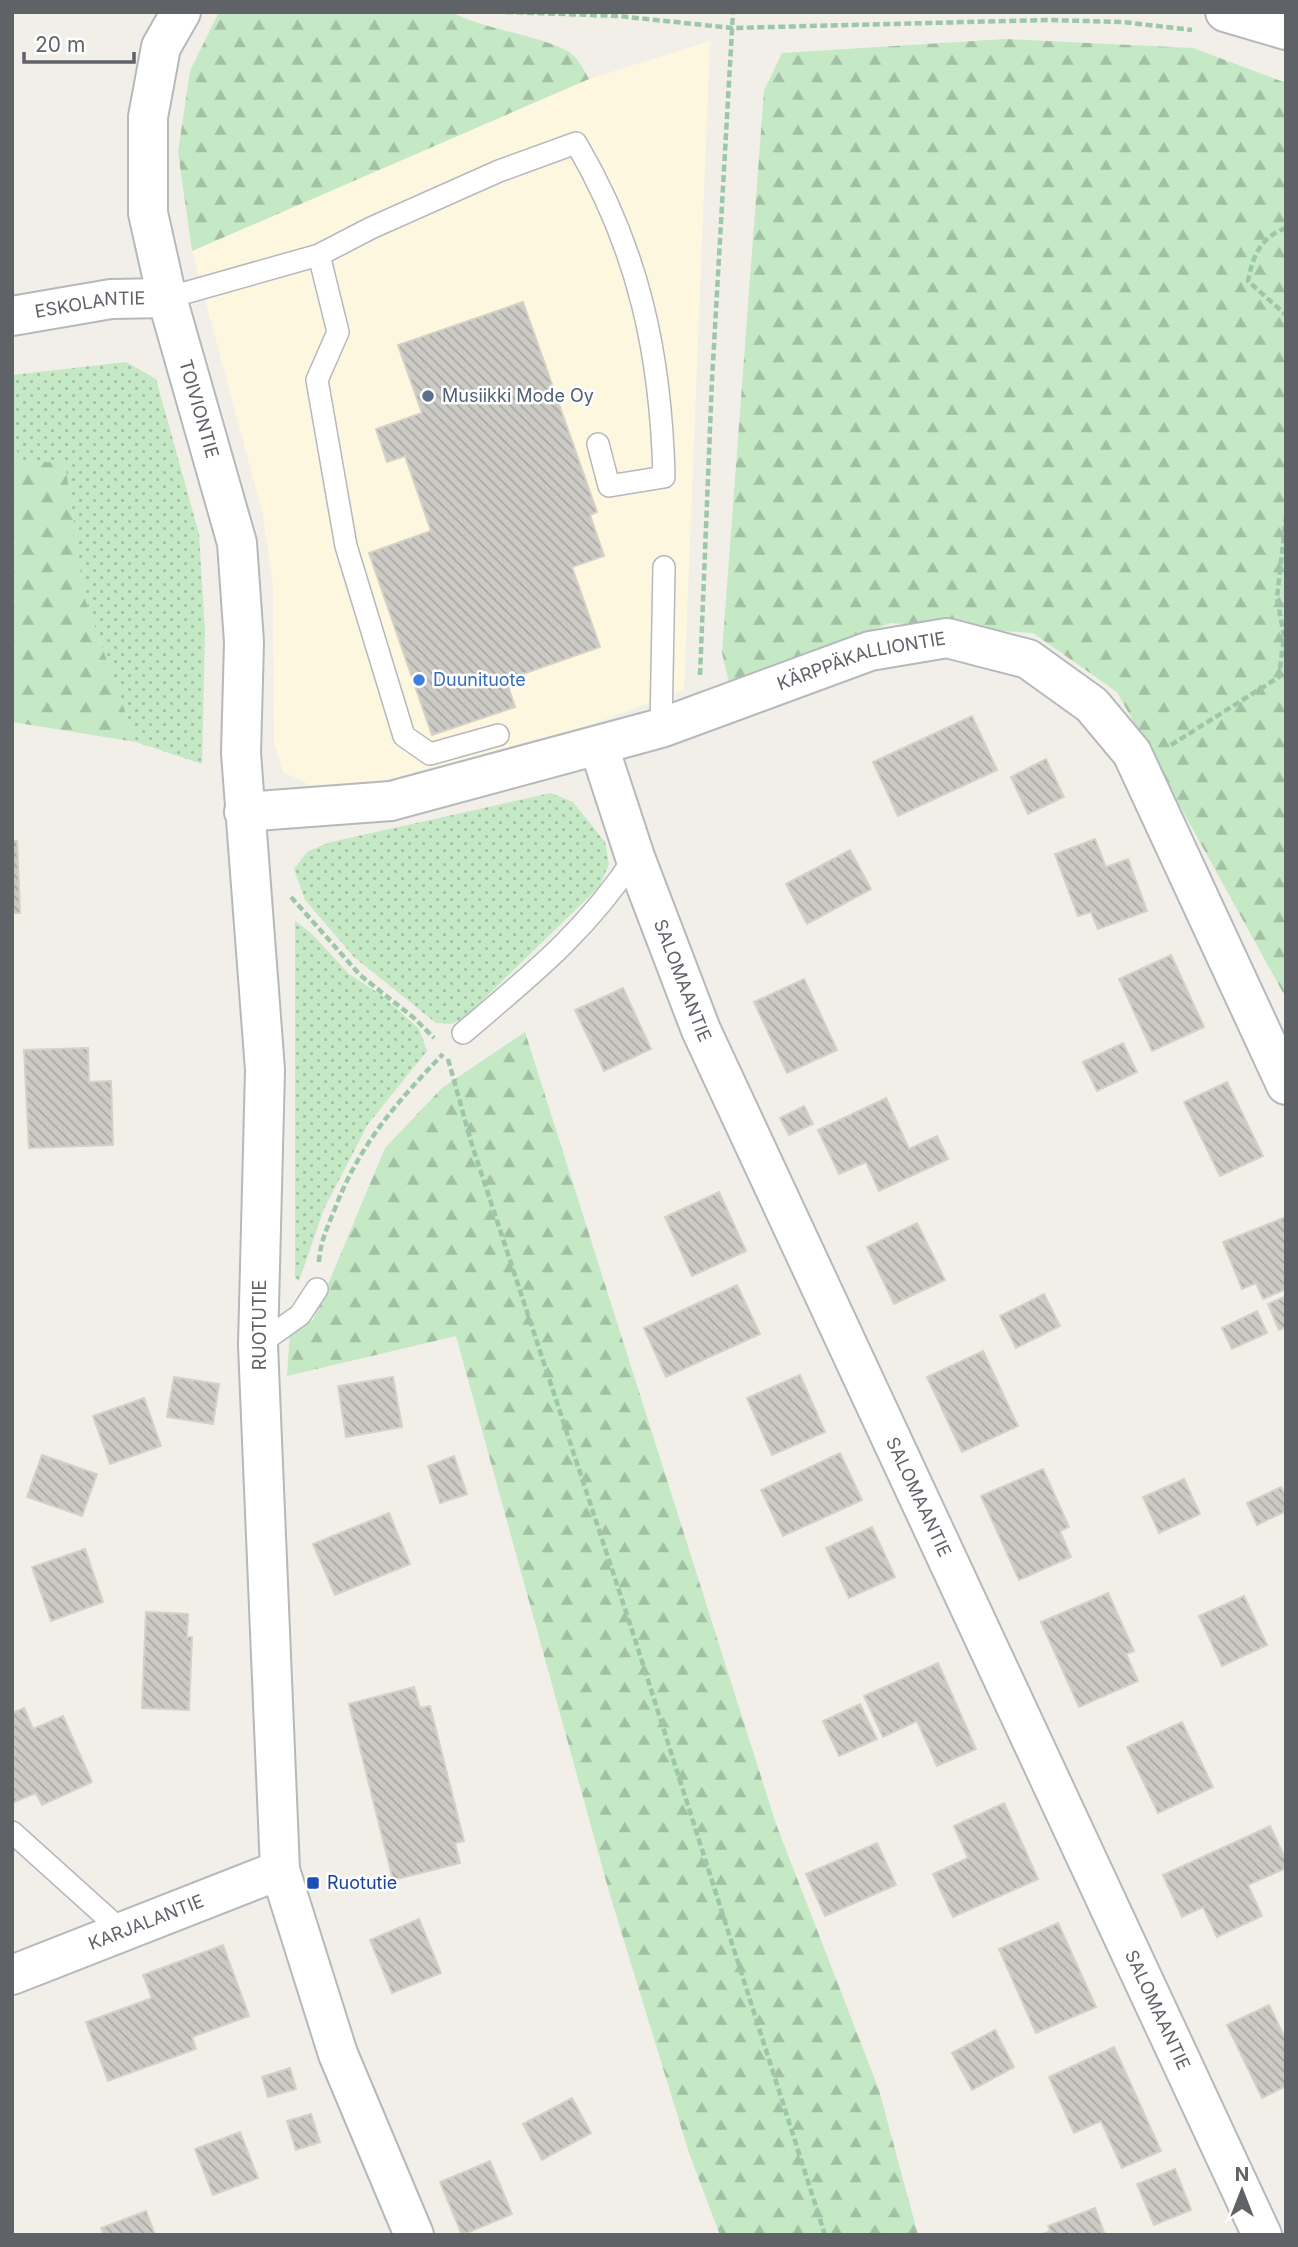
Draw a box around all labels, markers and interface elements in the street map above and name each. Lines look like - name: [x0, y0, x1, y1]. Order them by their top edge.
- scale bar: [24, 21, 135, 65]
- text: 20 m: [35, 32, 85, 57]
- street label: ESKOLANTIE: [33, 287, 145, 322]
- street label: TOIVIONTIE: [175, 357, 223, 461]
- place label: Musiikki Mode Oy: [442, 385, 594, 406]
- marker: Musiikki Mode Oy: [420, 388, 436, 404]
- street label: KÄRPPÄKALLIONTIE: [774, 627, 947, 694]
- place label: Duunituote: [433, 669, 526, 690]
- marker: Duunituote: [411, 672, 427, 688]
- street label: SALOMAANTIE: [650, 916, 716, 1045]
- street label: RUOTUTIE: [249, 1280, 270, 1370]
- street label: SALOMAANTIE: [882, 1434, 956, 1560]
- place label: Ruotutie: [327, 1872, 397, 1893]
- marker: Ruotutie: [305, 1875, 321, 1891]
- street label: KARJALANTIE: [85, 1890, 206, 1954]
- street label: SALOMAANTIE: [1121, 1947, 1195, 2073]
- north arrow: [1207, 2156, 1277, 2226]
- text: N: [1235, 2163, 1249, 2186]

